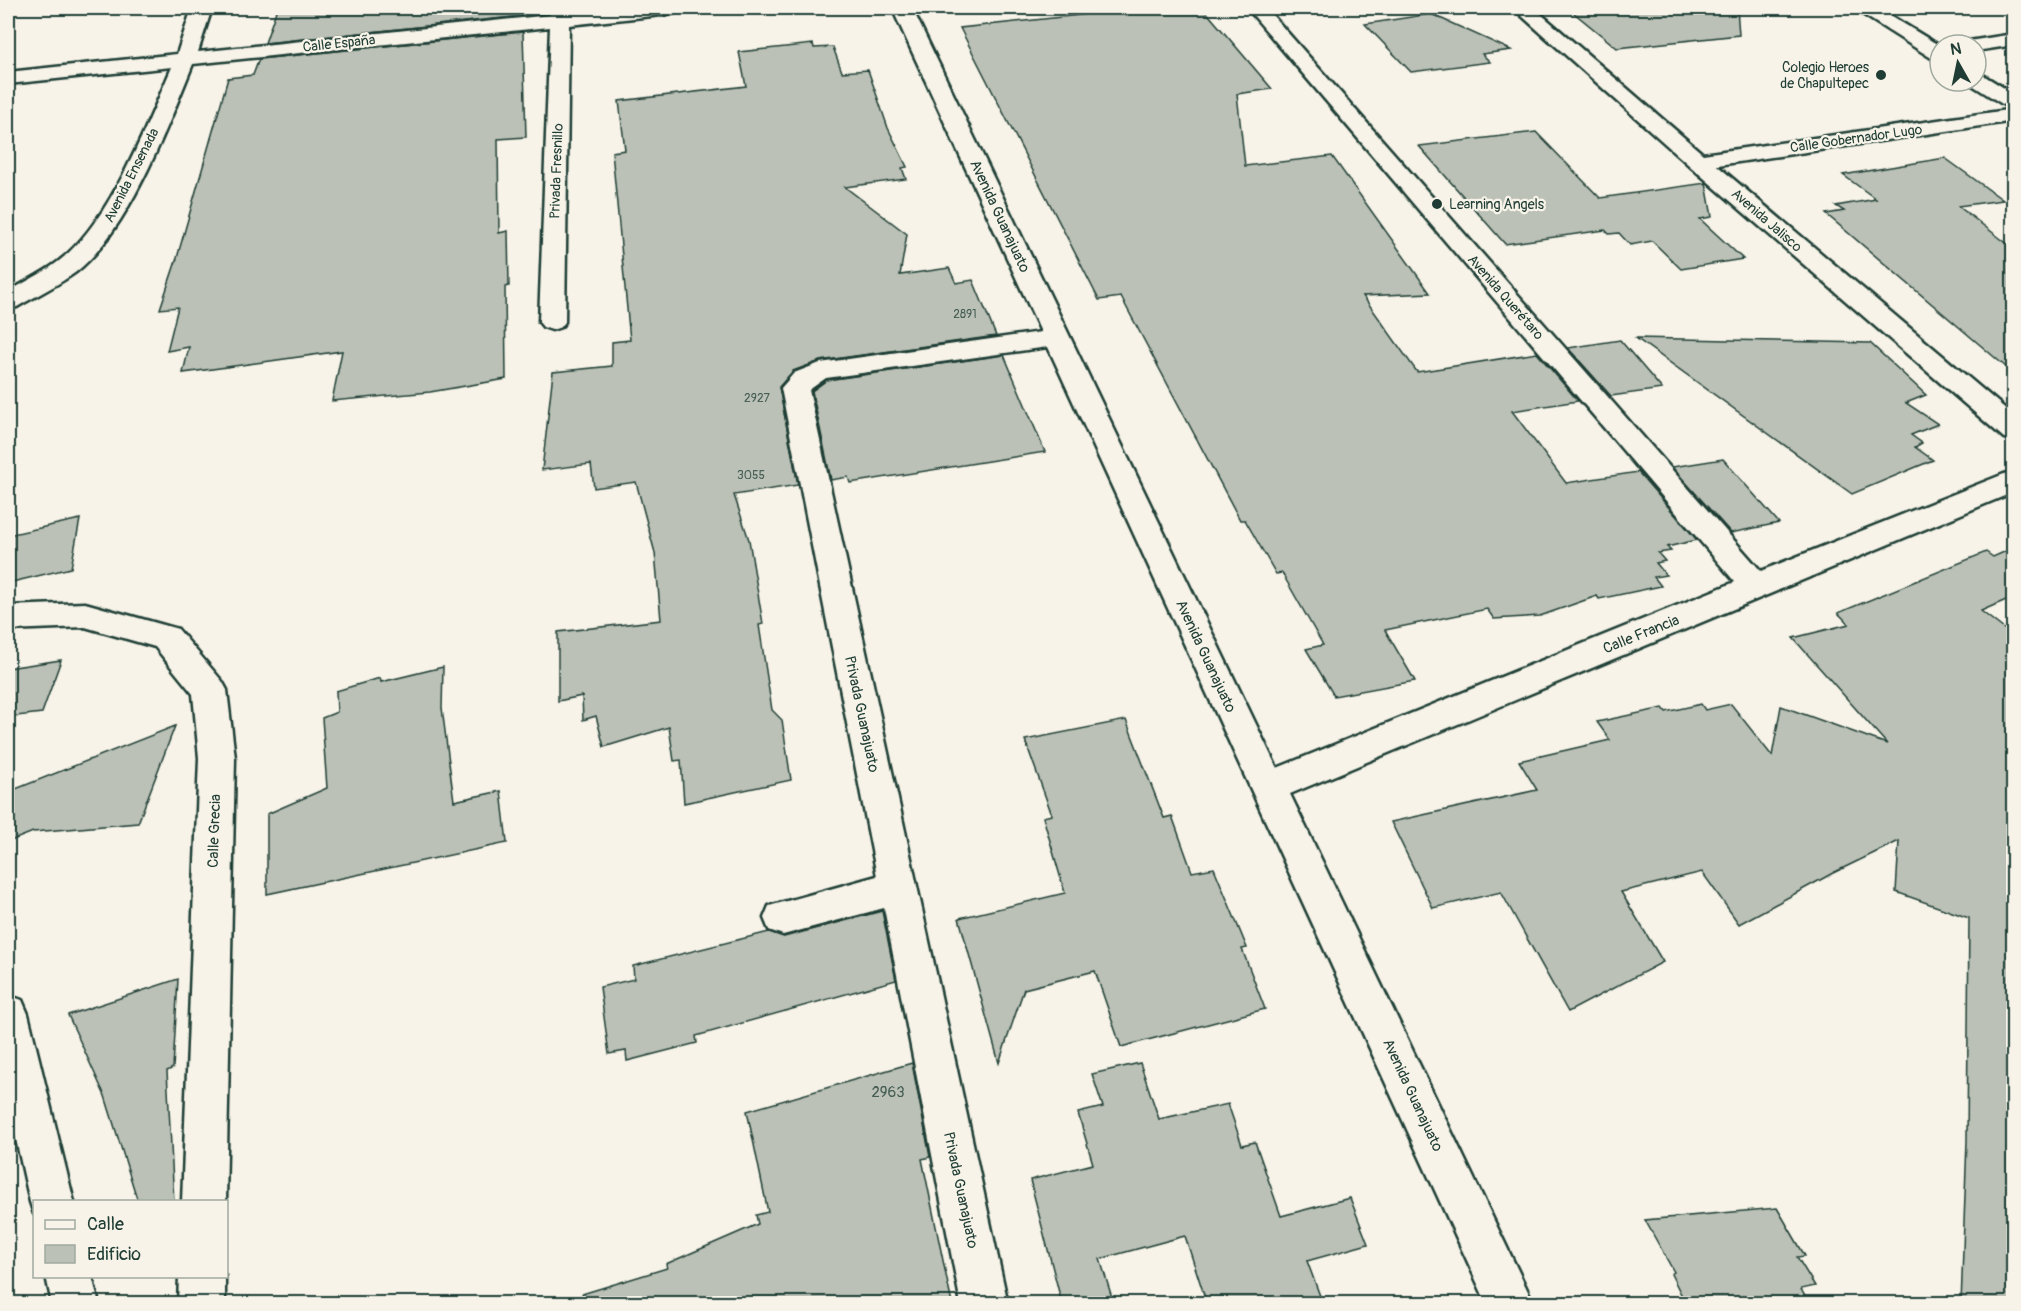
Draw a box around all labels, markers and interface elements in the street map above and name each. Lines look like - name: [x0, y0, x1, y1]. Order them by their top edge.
- street label: Calle España: [302, 31, 376, 56]
- north arrow: [1928, 33, 1988, 93]
- text: N: [1949, 38, 1963, 60]
- place label: Colegio Heroes de Chapultepec: [1780, 59, 1870, 92]
- marker: Colegio Heroes de Chapultepec: [1874, 68, 1888, 82]
- street label: Calle Gobernador Lugo: [1789, 121, 1924, 156]
- street label: Privada Fresnillo: [546, 123, 567, 219]
- street label: Avenida Ensenada: [100, 125, 163, 225]
- street label: Avenida Guanajuato: [965, 157, 1034, 276]
- street label: Avenida Jalisco: [1728, 185, 1806, 256]
- place label: Learning Angels: [1449, 196, 1545, 213]
- marker: Learning Angels: [1430, 197, 1444, 211]
- street label: Avenida Querétaro: [1464, 251, 1548, 344]
- house number: 2891: [953, 307, 977, 322]
- house number: 2927: [744, 391, 771, 406]
- house number: 3055: [737, 468, 765, 483]
- street label: Avenida Guanajuato: [1171, 597, 1240, 716]
- street label: Calle Francia: [1600, 611, 1682, 658]
- street label: Privada Guanajuato: [840, 654, 883, 774]
- street label: Calle Grecia: [204, 794, 225, 868]
- street label: Avenida Guanajuato: [1378, 1036, 1447, 1155]
- house number: 2963: [871, 1083, 905, 1102]
- street label: Privada Guanajuato: [939, 1130, 982, 1250]
- legend: [33, 1200, 228, 1278]
- text: Calle: [87, 1213, 124, 1236]
- text: Edificio: [87, 1243, 141, 1266]

